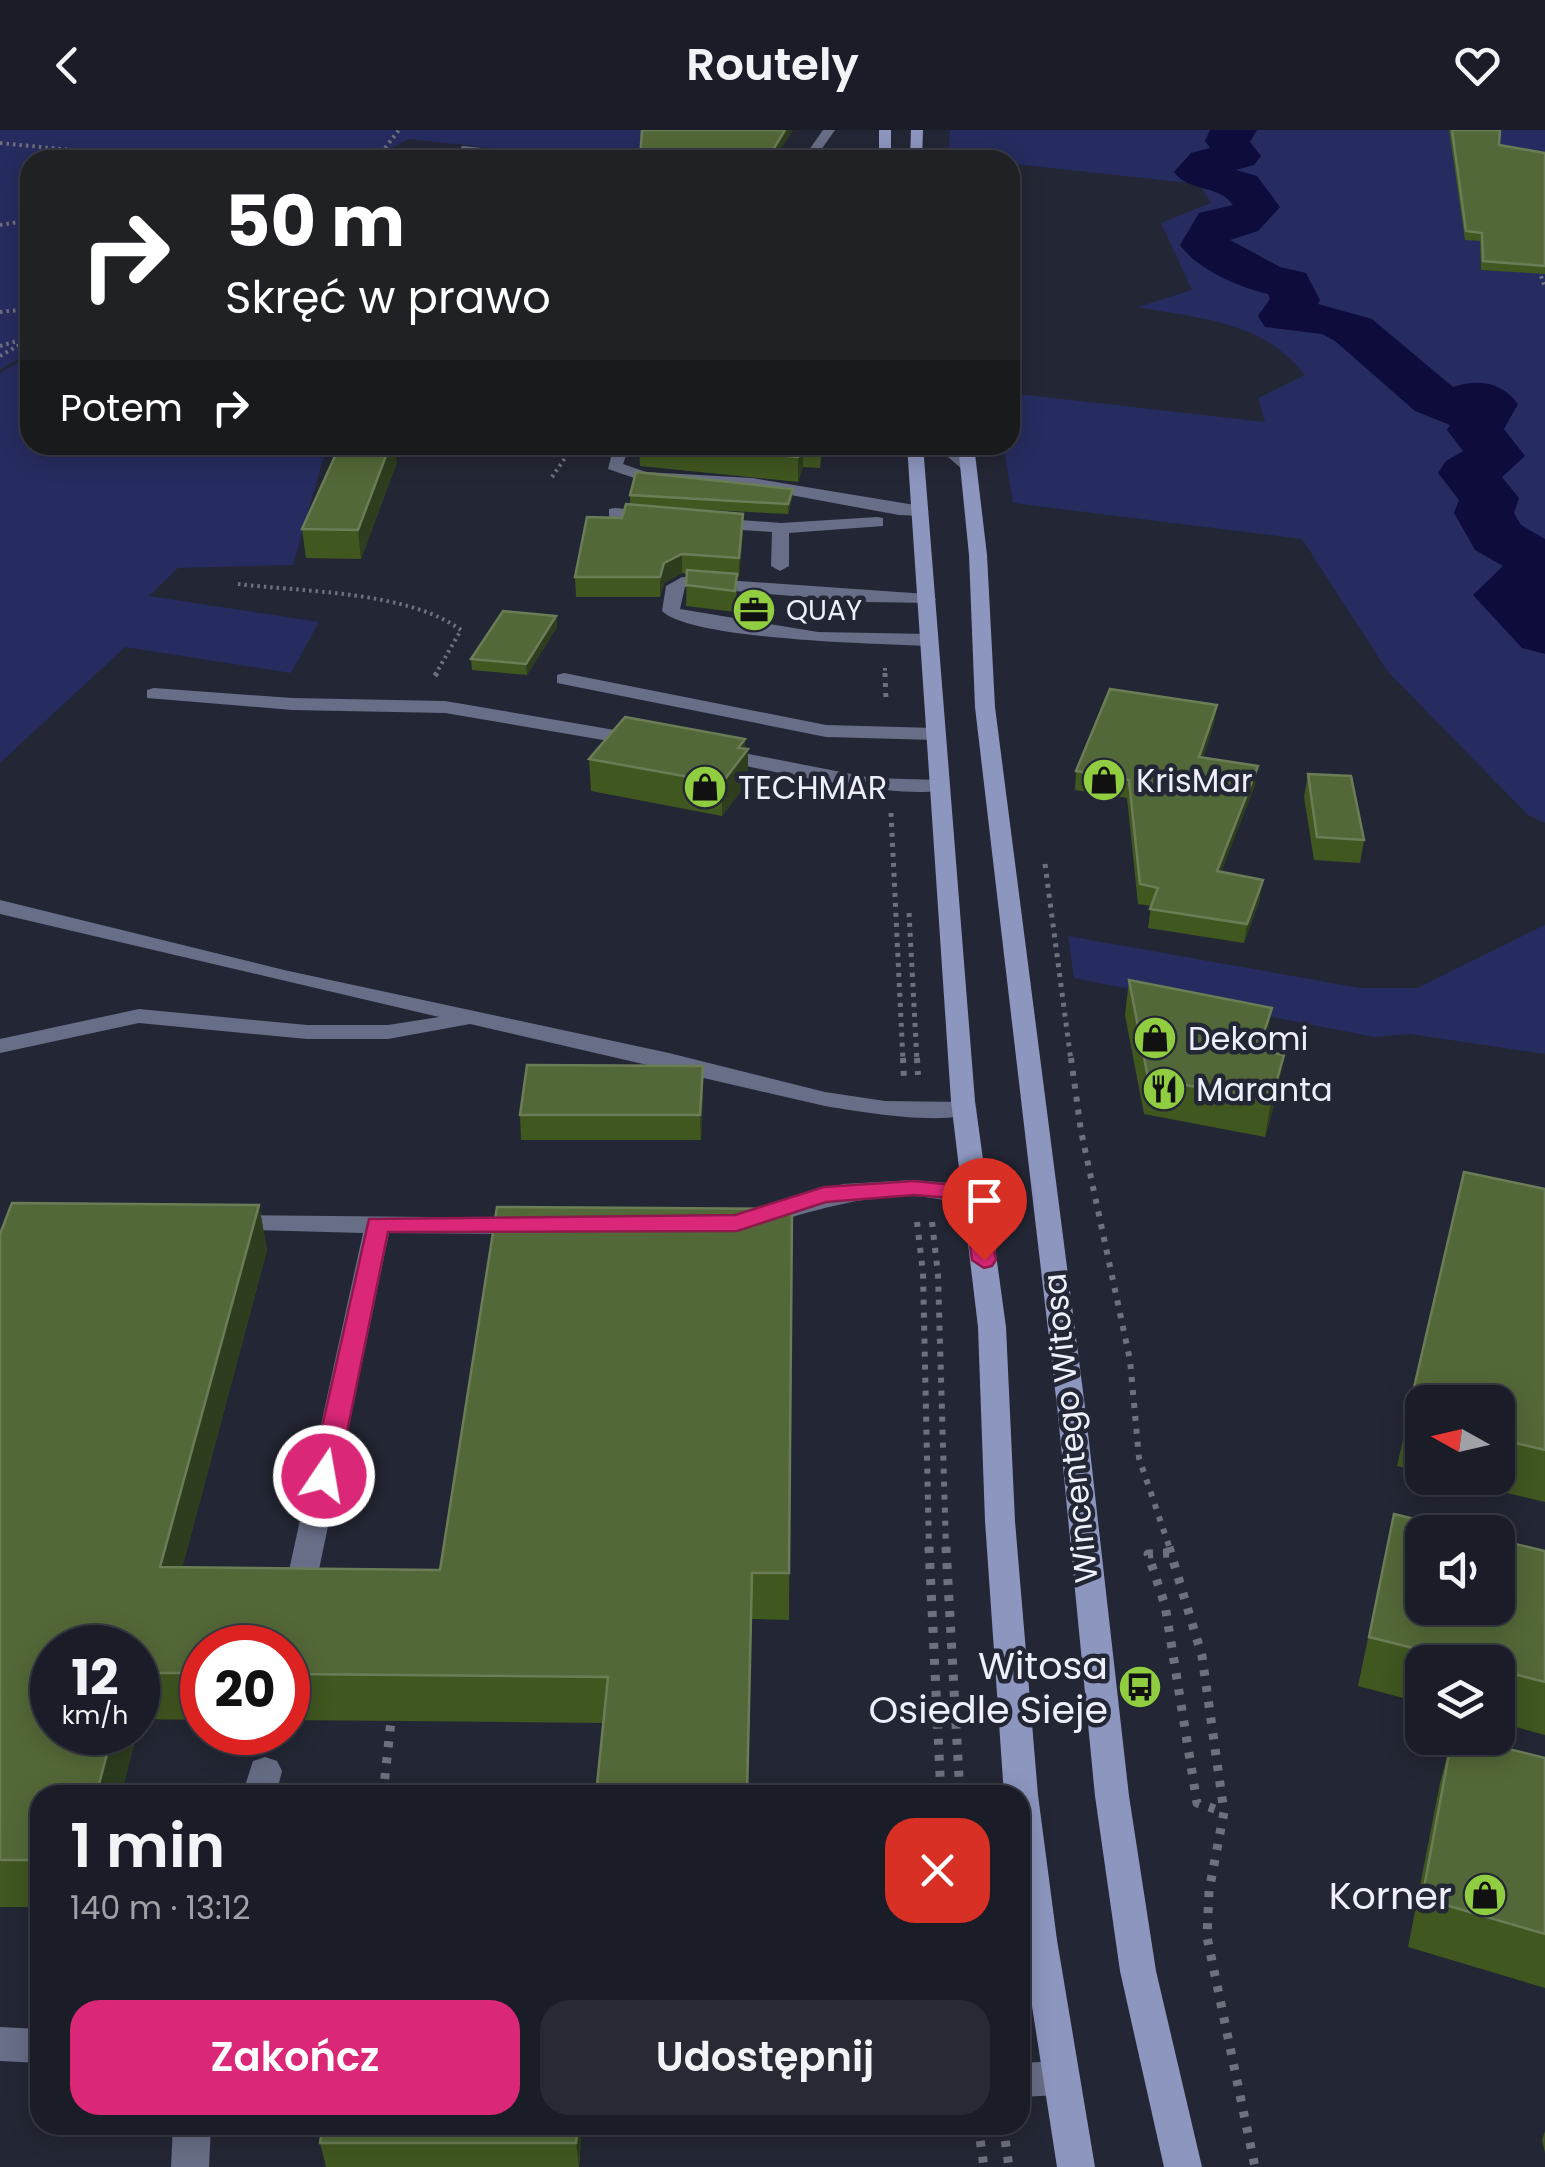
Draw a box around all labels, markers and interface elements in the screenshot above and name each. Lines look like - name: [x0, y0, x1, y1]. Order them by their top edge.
- text: Routely: [686, 33, 859, 96]
- icon: back: [40, 38, 95, 93]
- icon: heart: [1450, 38, 1505, 93]
- text: 50 m: [225, 172, 405, 271]
- icon: right: [60, 190, 190, 320]
- text: Skręć w prawo: [225, 266, 551, 329]
- icon: right: [203, 380, 258, 435]
- text: Potem: [60, 381, 183, 434]
- office icon: QUAY: [731, 587, 777, 633]
- place label: QUAY: [786, 591, 862, 630]
- shop icon: KrisMar: [1081, 757, 1127, 803]
- place label: KrisMar: [1136, 758, 1253, 803]
- shop icon: TECHMAR: [682, 764, 728, 810]
- place label: TECHMAR: [738, 765, 887, 810]
- shop icon: Dekomi: [1132, 1015, 1178, 1061]
- place label: Dekomi: [1188, 1016, 1308, 1061]
- restaurant icon: Maranta: [1141, 1066, 1187, 1112]
- place label: Maranta: [1196, 1067, 1333, 1112]
- pin: [942, 1158, 1027, 1261]
- icon: arrive: [957, 1173, 1012, 1228]
- street label: Wincentego Witosa: [1031, 1271, 1109, 1585]
- north arrow: [1405, 1385, 1515, 1495]
- map controls: [1405, 1385, 1515, 1755]
- position arrow: [272, 1424, 376, 1528]
- button: sound: [1405, 1515, 1515, 1625]
- speed limit sign: 20: [180, 1625, 310, 1755]
- place label: Witosa Osiedle Sieje: [868, 1639, 1108, 1736]
- text: 12: [71, 1642, 119, 1713]
- button: layers: [1405, 1645, 1515, 1755]
- bus stop icon: Witosa Osiedle Sieje: [1117, 1664, 1163, 1710]
- text: km/h: [62, 1698, 128, 1733]
- text: 1 min: [70, 1804, 225, 1888]
- button: close: [885, 1818, 990, 1923]
- place label: Korner: [1329, 1869, 1452, 1922]
- shop icon: Korner: [1462, 1872, 1508, 1918]
- text: 140 m · 13:12: [70, 1885, 250, 1930]
- button: Zakończ: [70, 2000, 520, 2115]
- button: Udostępnij: [540, 2000, 990, 2115]

